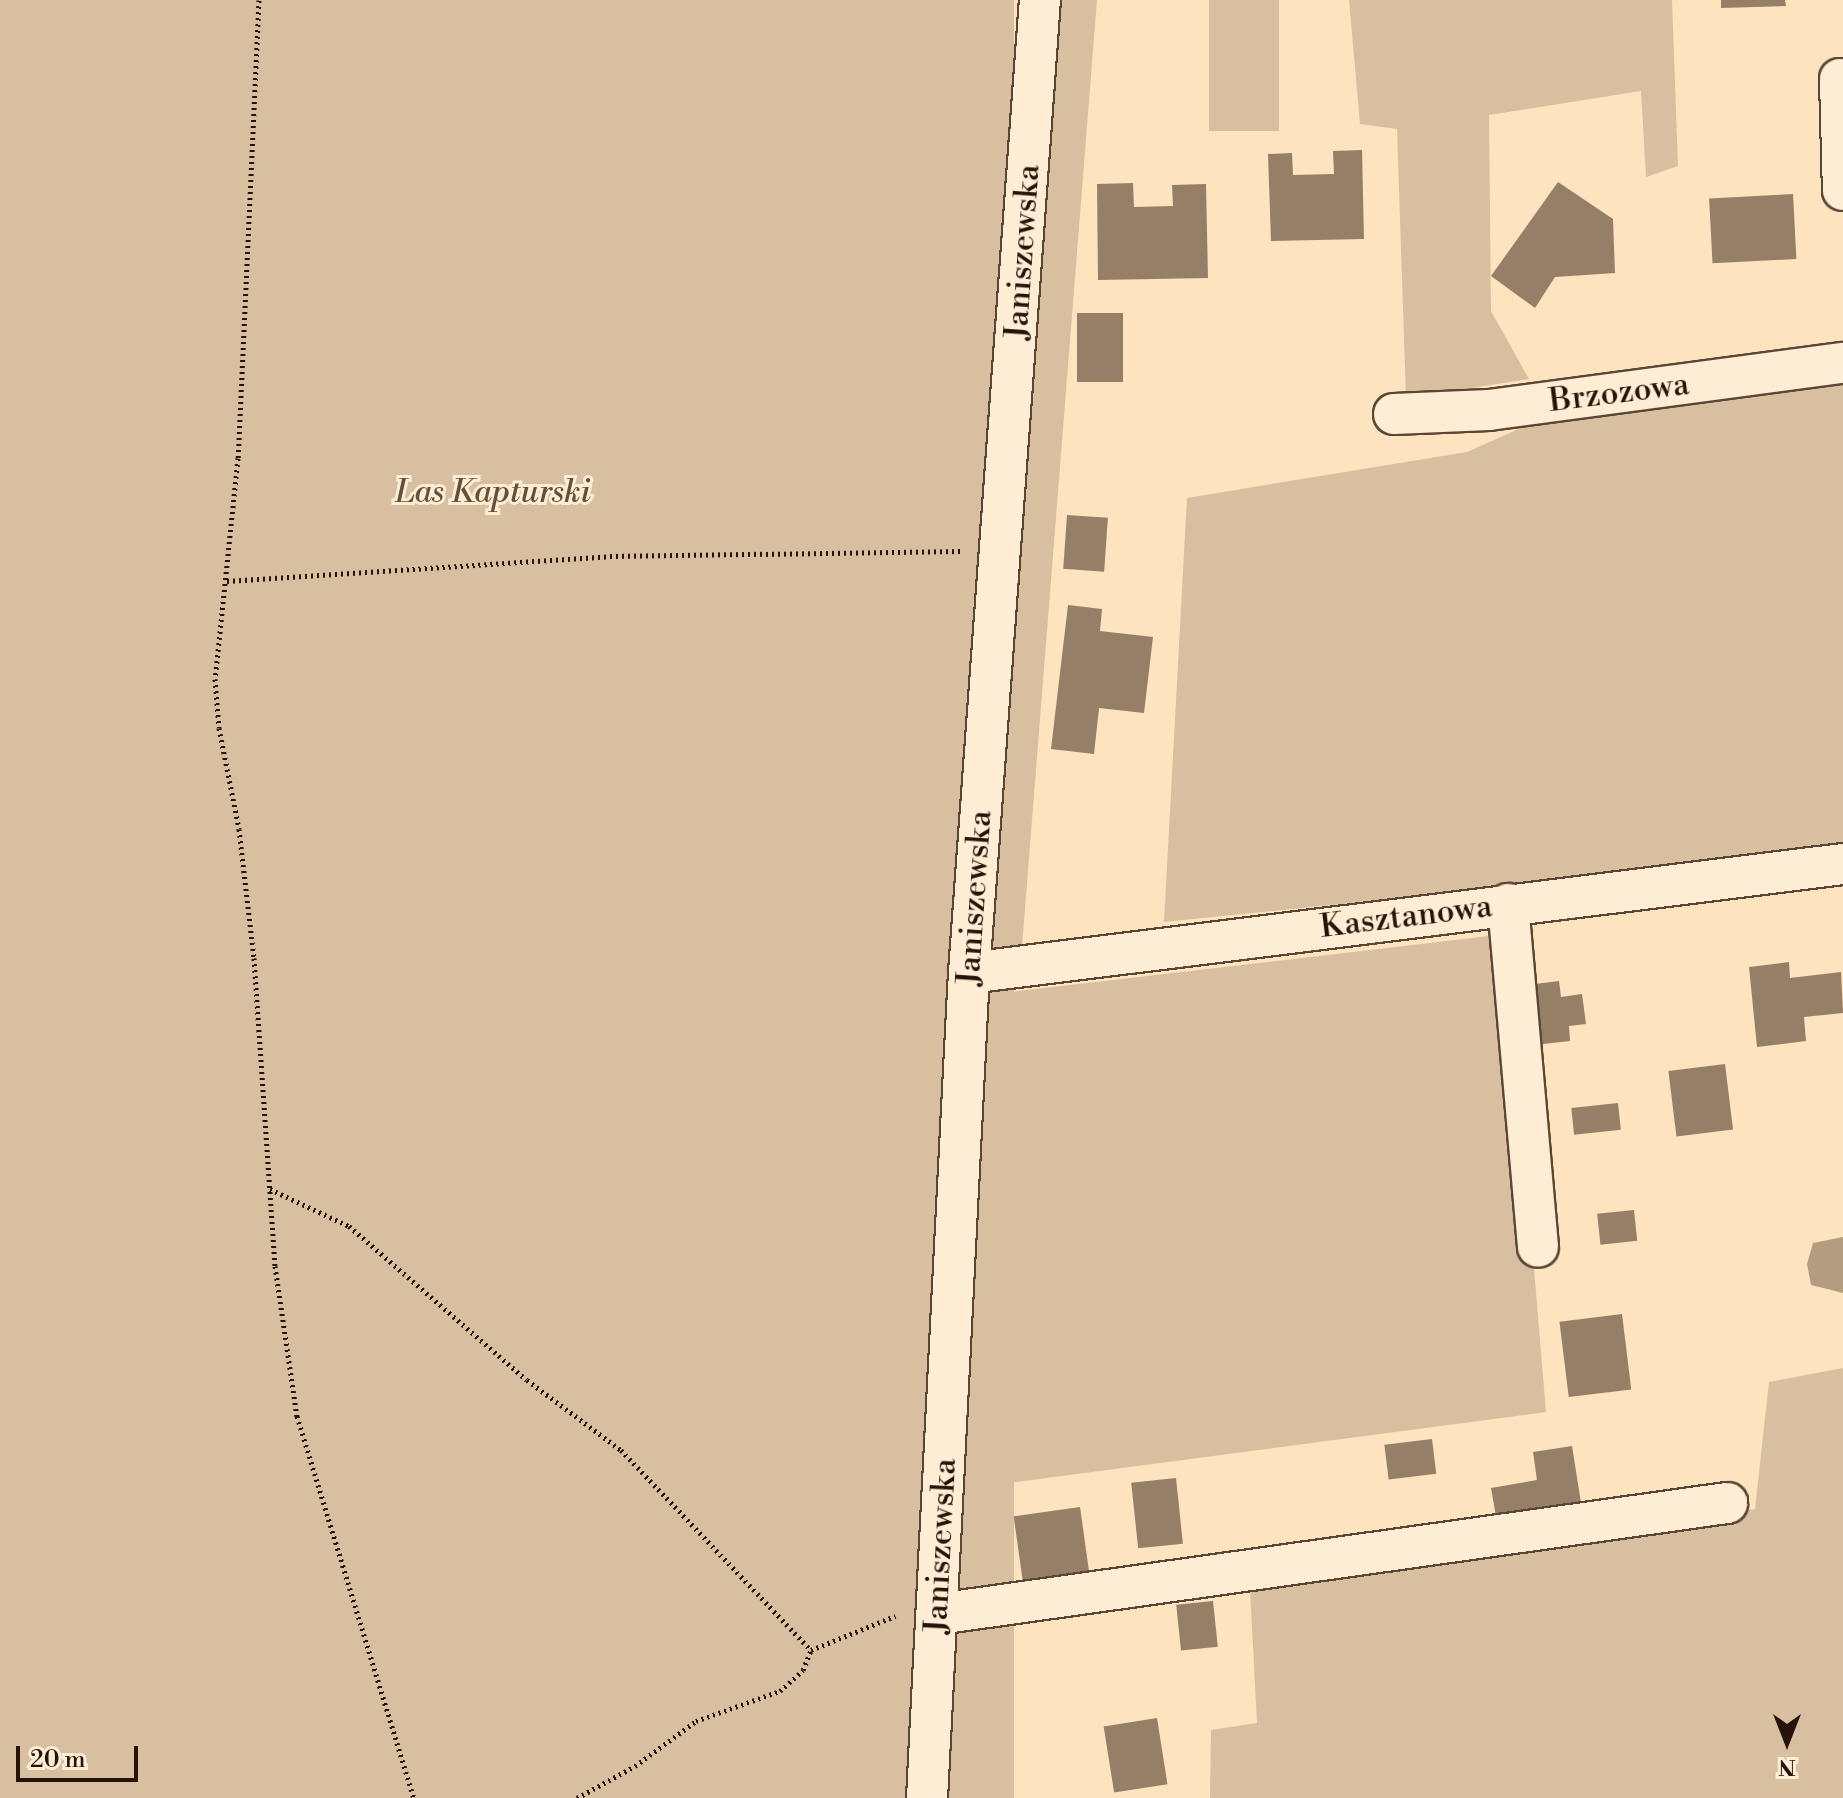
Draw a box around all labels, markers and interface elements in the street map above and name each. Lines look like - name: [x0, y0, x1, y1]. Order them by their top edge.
- street label: Janiszewska: [998, 163, 1048, 341]
- street label: Brzozowa: [1547, 365, 1691, 421]
- park label: Las Kapturski: [395, 473, 591, 511]
- street label: Janiszewska: [950, 809, 1000, 987]
- street label: Kasztanowa: [1318, 887, 1494, 947]
- street label: Janiszewska: [917, 1457, 965, 1635]
- north arrow: [1747, 1702, 1827, 1782]
- scale bar: [20, 1730, 142, 1780]
- text: 20 m: [30, 1745, 86, 1775]
- text: N: [1778, 1753, 1796, 1780]

